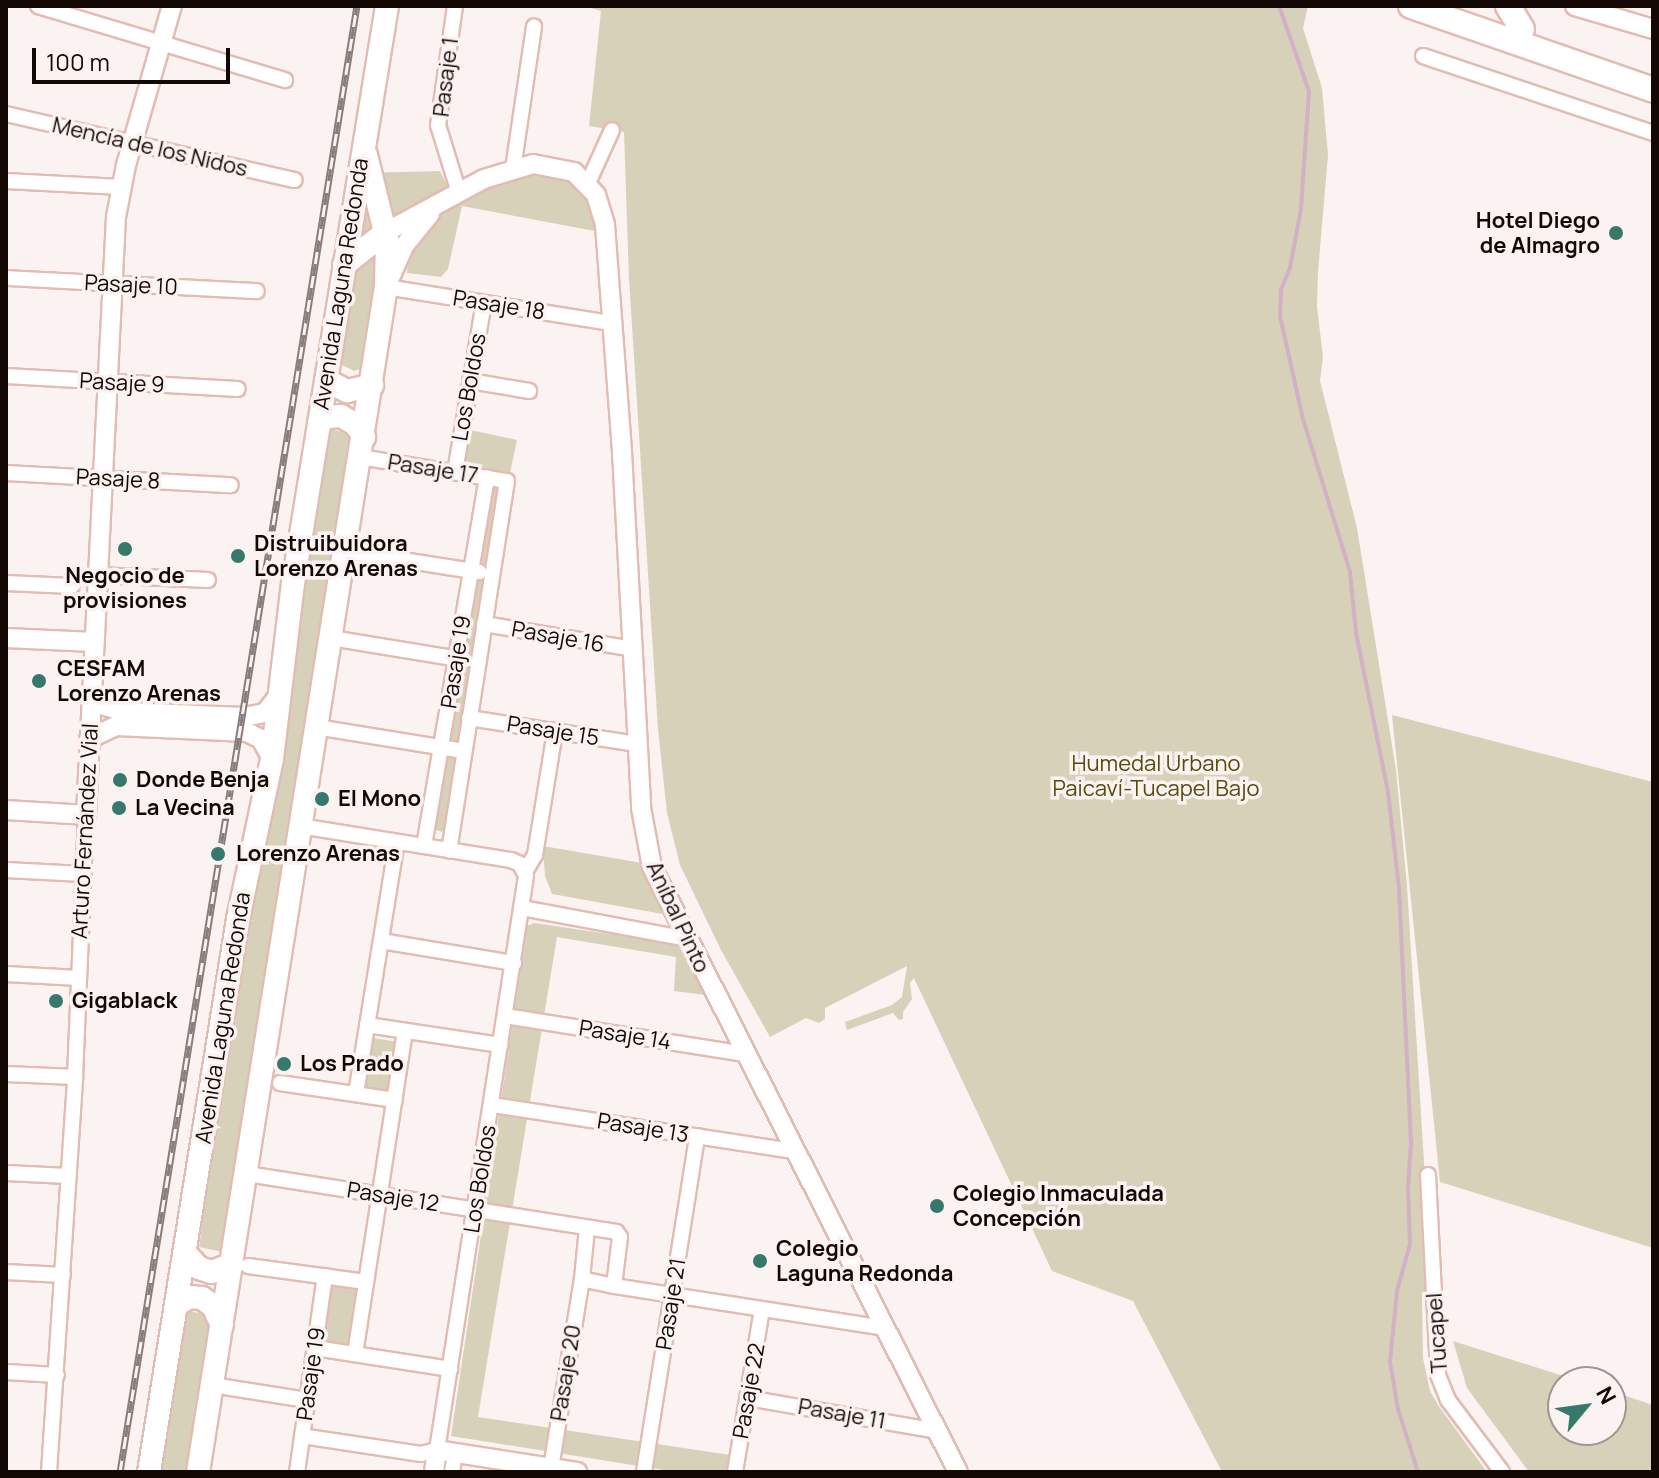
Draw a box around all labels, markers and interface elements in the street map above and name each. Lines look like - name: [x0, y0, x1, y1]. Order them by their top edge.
- scale bar: [36, 32, 234, 82]
- street label: Pasaje 1: [428, 36, 464, 118]
- text: 100 m: [46, 45, 110, 78]
- street label: Mencía de los Nidos: [50, 112, 250, 182]
- street label: Avenida Laguna Redonda: [308, 156, 374, 412]
- place label: Hotel Diego de Almagro: [1476, 207, 1600, 258]
- marker: Hotel Diego de Almagro: [1607, 224, 1625, 242]
- street label: Pasaje 10: [84, 269, 178, 301]
- street label: Pasaje 18: [451, 285, 547, 325]
- street label: Los Boldos: [447, 331, 491, 443]
- street label: Pasaje 9: [79, 368, 165, 398]
- street label: Pasaje 17: [386, 449, 480, 489]
- street label: Pasaje 8: [75, 464, 161, 494]
- place label: Distruibuidora Lorenzo Arenas: [254, 530, 418, 582]
- marker: Negocio de provisiones: [116, 540, 134, 558]
- marker: Distruibuidora Lorenzo Arenas: [229, 547, 247, 565]
- place label: Negocio de provisiones: [63, 562, 187, 614]
- street label: Pasaje 19: [436, 614, 476, 710]
- street label: Pasaje 16: [510, 616, 606, 658]
- place label: CESFAM Lorenzo Arenas: [57, 655, 221, 706]
- marker: CESFAM Lorenzo Arenas: [28, 670, 50, 692]
- street label: Pasaje 15: [505, 711, 601, 751]
- street label: Arturo Fernández Vial: [66, 722, 104, 940]
- park label: Humedal Urbano Paicaví-Tucapel Bajo: [1053, 750, 1259, 802]
- place label: Donde Benja: [136, 767, 269, 793]
- marker: Donde Benja: [111, 771, 129, 789]
- place label: El Mono: [338, 786, 421, 812]
- marker: El Mono: [313, 790, 331, 808]
- place label: La Vecina: [135, 795, 235, 821]
- marker: La Vecina: [110, 799, 128, 817]
- place label: Lorenzo Arenas: [236, 841, 400, 867]
- marker: Lorenzo Arenas: [207, 843, 229, 865]
- street label: Aníbal Pinto: [641, 857, 715, 977]
- street label: Avenida Laguna Redonda: [190, 890, 256, 1146]
- place label: Gigablack: [72, 988, 177, 1014]
- marker: Gigablack: [47, 992, 65, 1010]
- street label: Pasaje 14: [577, 1015, 673, 1055]
- place label: Los Prado: [300, 1051, 404, 1077]
- marker: Los Prado: [275, 1055, 293, 1073]
- street label: Pasaje 13: [595, 1108, 691, 1148]
- street label: Los Boldos: [458, 1123, 502, 1235]
- street label: Pasaje 12: [345, 1177, 441, 1217]
- place label: Colegio Inmaculada Concepción: [953, 1180, 1164, 1232]
- marker: Colegio Inmaculada Concepción: [928, 1197, 946, 1215]
- place label: Colegio Laguna Redonda: [776, 1235, 953, 1286]
- marker: Colegio Laguna Redonda: [751, 1252, 769, 1270]
- street label: Pasaje 21: [651, 1256, 691, 1352]
- street label: Tucapel: [1421, 1292, 1453, 1374]
- street label: Pasaje 20: [545, 1323, 587, 1423]
- street label: Pasaje 19: [291, 1326, 331, 1422]
- street label: Pasaje 22: [728, 1341, 770, 1441]
- north arrow: [1547, 1366, 1627, 1446]
- text: N: [1589, 1381, 1623, 1410]
- street label: Pasaje 11: [796, 1393, 888, 1435]

